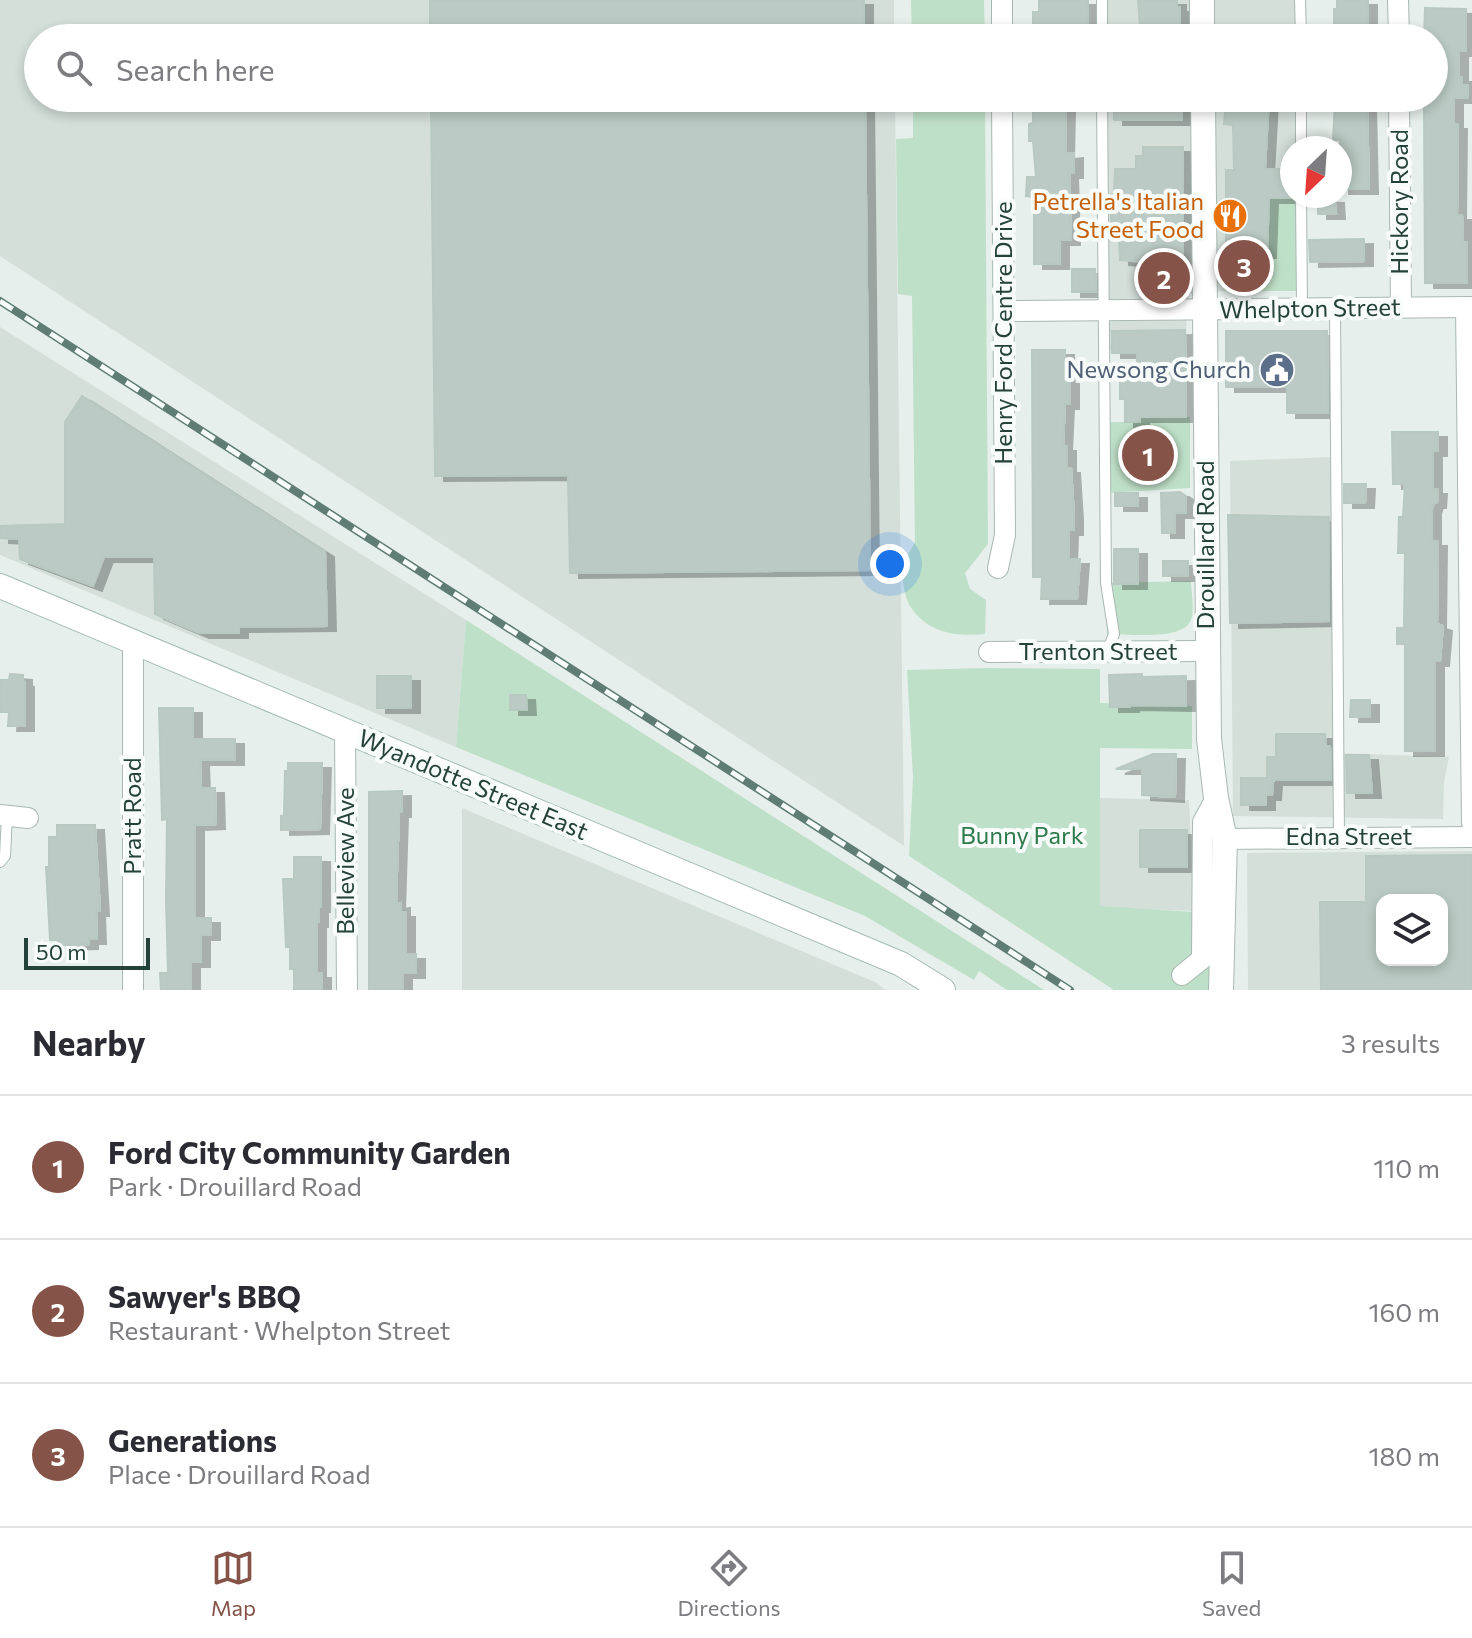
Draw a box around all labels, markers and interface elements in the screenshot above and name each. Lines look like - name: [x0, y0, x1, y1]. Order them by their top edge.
- search box: [24, 24, 1448, 112]
- icon: search: [52, 46, 96, 90]
- text: Search here: [116, 50, 275, 87]
- street label: Hickory Road: [1384, 129, 1413, 275]
- north arrow: [1280, 136, 1352, 208]
- place label: Petrella's Italian Street Food: [1032, 186, 1204, 243]
- restaurant icon: Petrella's Italian Street Food: [1211, 197, 1249, 235]
- street label: Henry Ford Centre Drive: [988, 201, 1017, 465]
- pin: 3: [1218, 236, 1270, 296]
- pin: 2: [1138, 248, 1190, 308]
- street label: Whelpton Street: [1219, 291, 1401, 324]
- public building icon: Newsong Church: [1258, 351, 1296, 389]
- place label: Newsong Church: [1066, 354, 1251, 383]
- pin: 1: [1122, 425, 1174, 485]
- street label: Drouillard Road: [1190, 460, 1219, 630]
- your location: [870, 544, 910, 584]
- street label: Trenton Street: [1018, 636, 1178, 665]
- street label: Wyandotte Street East: [354, 722, 593, 845]
- street label: Pratt Road: [117, 757, 146, 875]
- street label: Belleview Ave: [330, 787, 359, 935]
- park label: Bunny Park: [960, 820, 1084, 849]
- street label: Edna Street: [1286, 821, 1413, 850]
- map controls: [1376, 894, 1448, 966]
- button: layers: [1376, 894, 1448, 966]
- scale bar: [24, 934, 150, 970]
- text: 50 m: [36, 938, 86, 965]
- text: Nearby: [32, 1021, 146, 1063]
- text: 3 results: [1341, 1027, 1440, 1058]
- text: Ford City Community Garden: [108, 1133, 511, 1170]
- text: 1: [52, 1152, 64, 1183]
- text: 110 m: [1373, 1152, 1440, 1183]
- text: Park · Drouillard Road: [108, 1170, 362, 1201]
- text: Sawyer's BBQ: [108, 1277, 301, 1314]
- text: 2: [51, 1296, 65, 1327]
- text: 160 m: [1368, 1296, 1440, 1327]
- text: Restaurant · Whelpton Street: [108, 1314, 451, 1345]
- text: Generations: [108, 1421, 277, 1458]
- text: 3: [50, 1440, 66, 1471]
- text: 180 m: [1368, 1440, 1440, 1471]
- text: Place · Drouillard Road: [108, 1458, 370, 1489]
- tab: Map: [211, 1546, 256, 1621]
- tab: Directions: [677, 1546, 781, 1621]
- tab: Saved: [1202, 1546, 1261, 1621]

